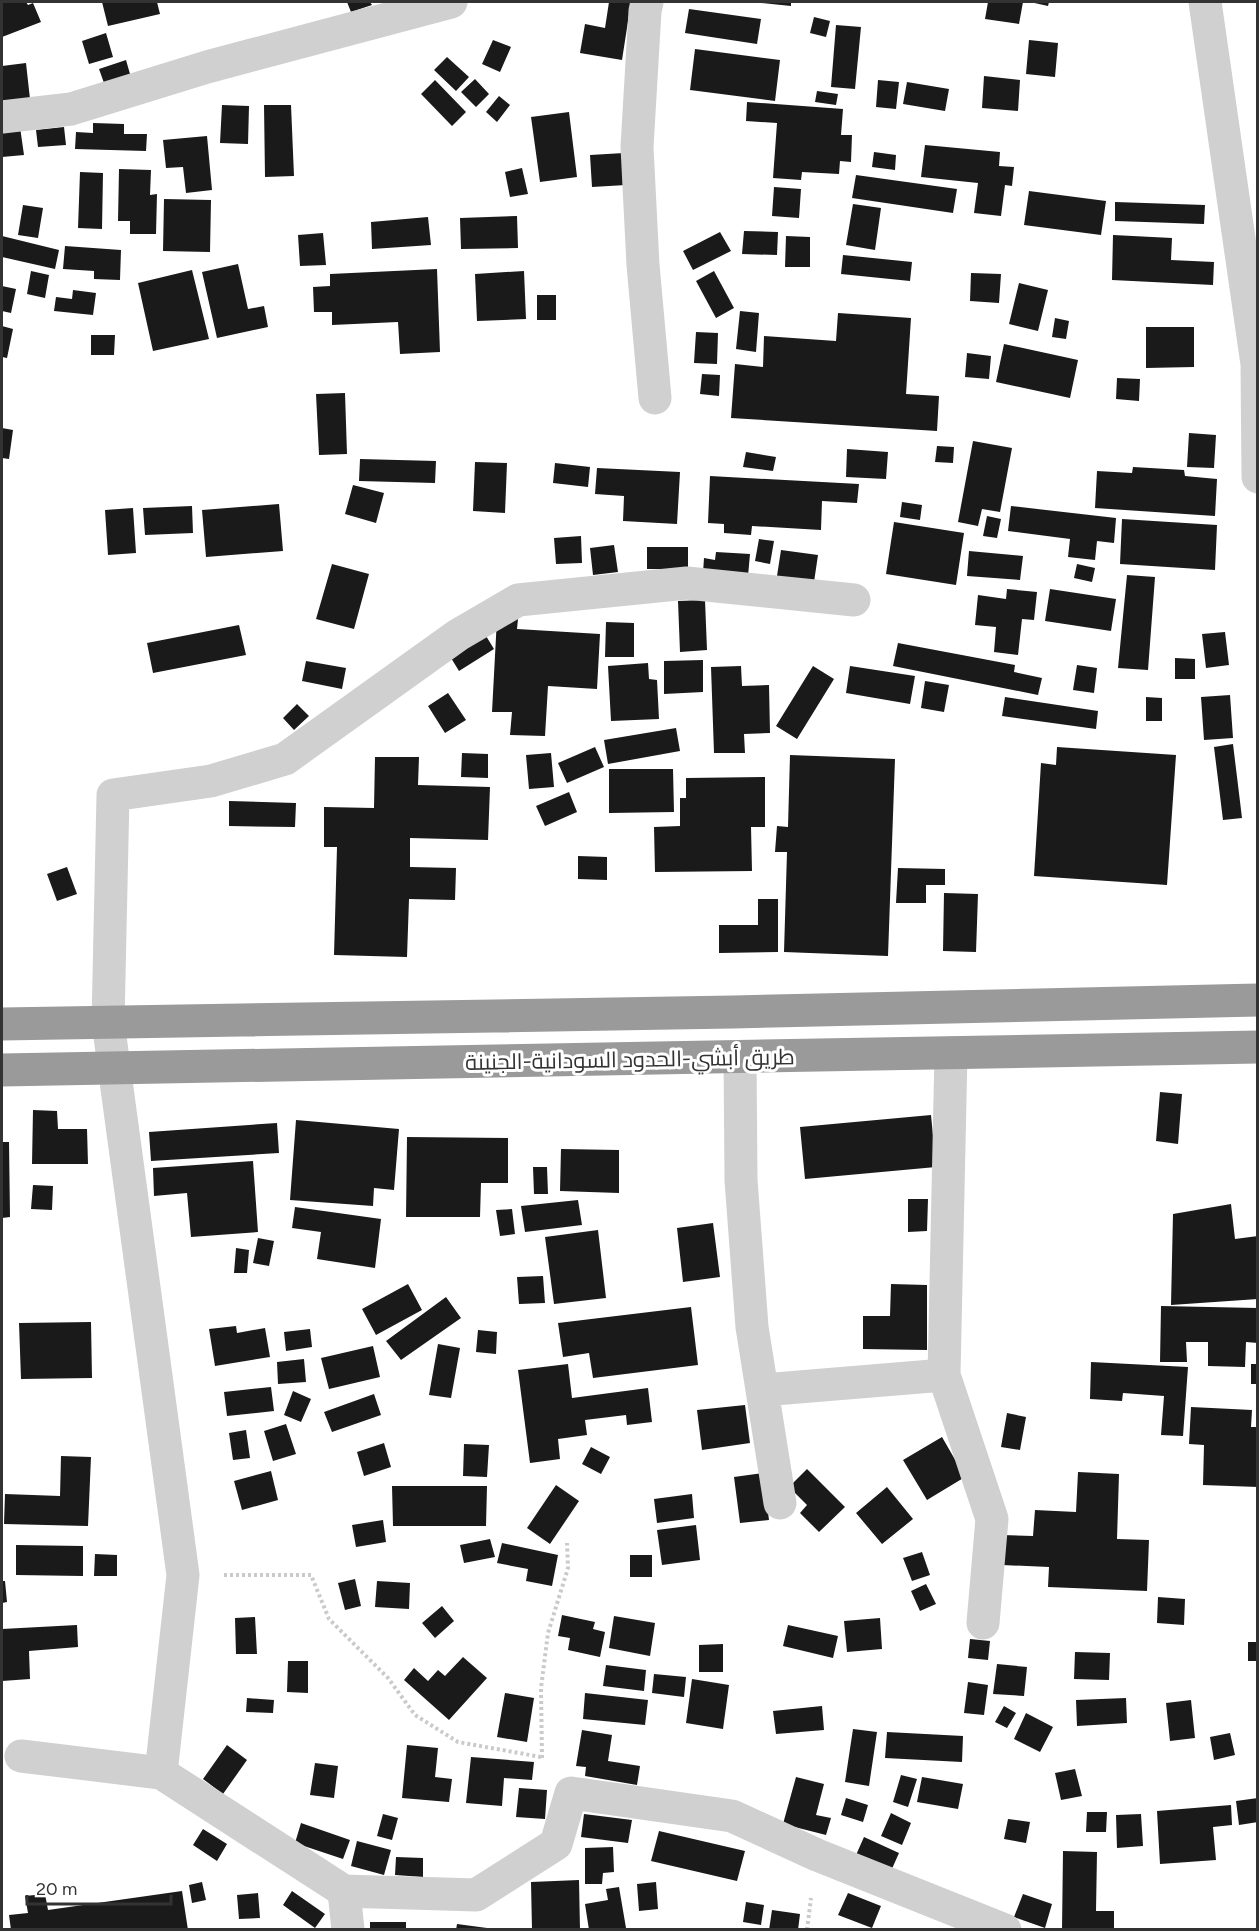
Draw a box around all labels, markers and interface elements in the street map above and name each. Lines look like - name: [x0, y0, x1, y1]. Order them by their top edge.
- street label: طريق أبشي-الحدود السودانية-الجنينة: [465, 1043, 795, 1079]
- scale bar: [27, 1868, 171, 1906]
- text: 20 m: [36, 1878, 77, 1900]

